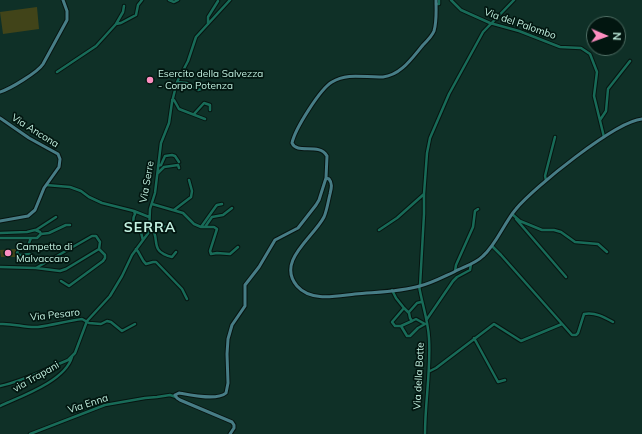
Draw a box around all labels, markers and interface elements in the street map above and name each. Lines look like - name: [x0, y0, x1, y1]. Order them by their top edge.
- street label: Via del Palombo: [482, 6, 558, 42]
- north arrow: [586, 16, 626, 56]
- text: N: [610, 32, 624, 41]
- place label: Esercito della Salvezza - Corpo Potenza: [158, 68, 263, 92]
- marker: Esercito della Salvezza - Corpo Potenza: [145, 75, 155, 85]
- street label: Via Ancona: [9, 112, 61, 150]
- street label: Via Serre: [137, 160, 157, 204]
- district label: SERRA: [124, 220, 176, 236]
- place label: Campetto di Malvaccaro: [16, 241, 72, 264]
- marker: Campetto di Malvaccaro: [3, 248, 13, 258]
- street label: Via Pesaro: [30, 306, 80, 324]
- street label: Via della Botte: [411, 342, 427, 410]
- street label: via Trapani: [11, 359, 61, 395]
- street label: Via Enna: [66, 392, 110, 416]

